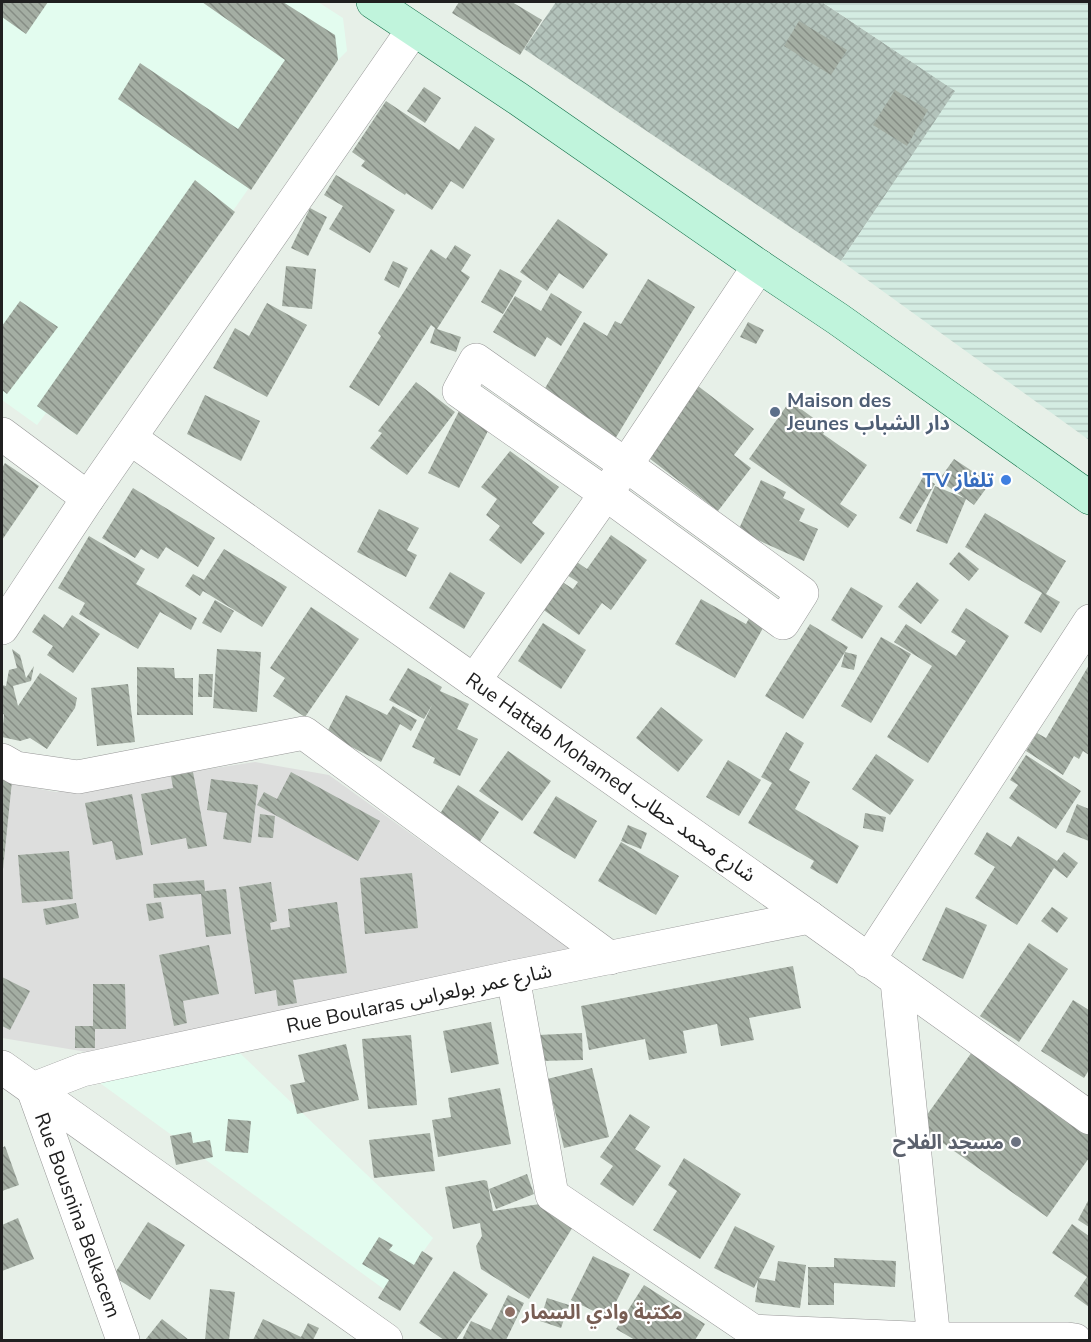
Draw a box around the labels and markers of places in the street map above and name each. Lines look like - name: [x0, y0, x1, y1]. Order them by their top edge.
- place label: Maison des Jeunes دار الشباب: [786, 387, 950, 437]
- marker: Maison des Jeunes دار الشباب: [768, 405, 782, 419]
- place label: TV تلفاز: [922, 467, 994, 494]
- marker: TV تلفاز: [999, 473, 1013, 487]
- place label: مسجد الفلاح: [893, 1129, 1004, 1157]
- marker: مسجد الفلاح: [1009, 1135, 1023, 1149]
- place label: مكتبة وادي السمار: [521, 1299, 683, 1329]
- marker: مكتبة وادي السمار: [503, 1305, 517, 1319]

